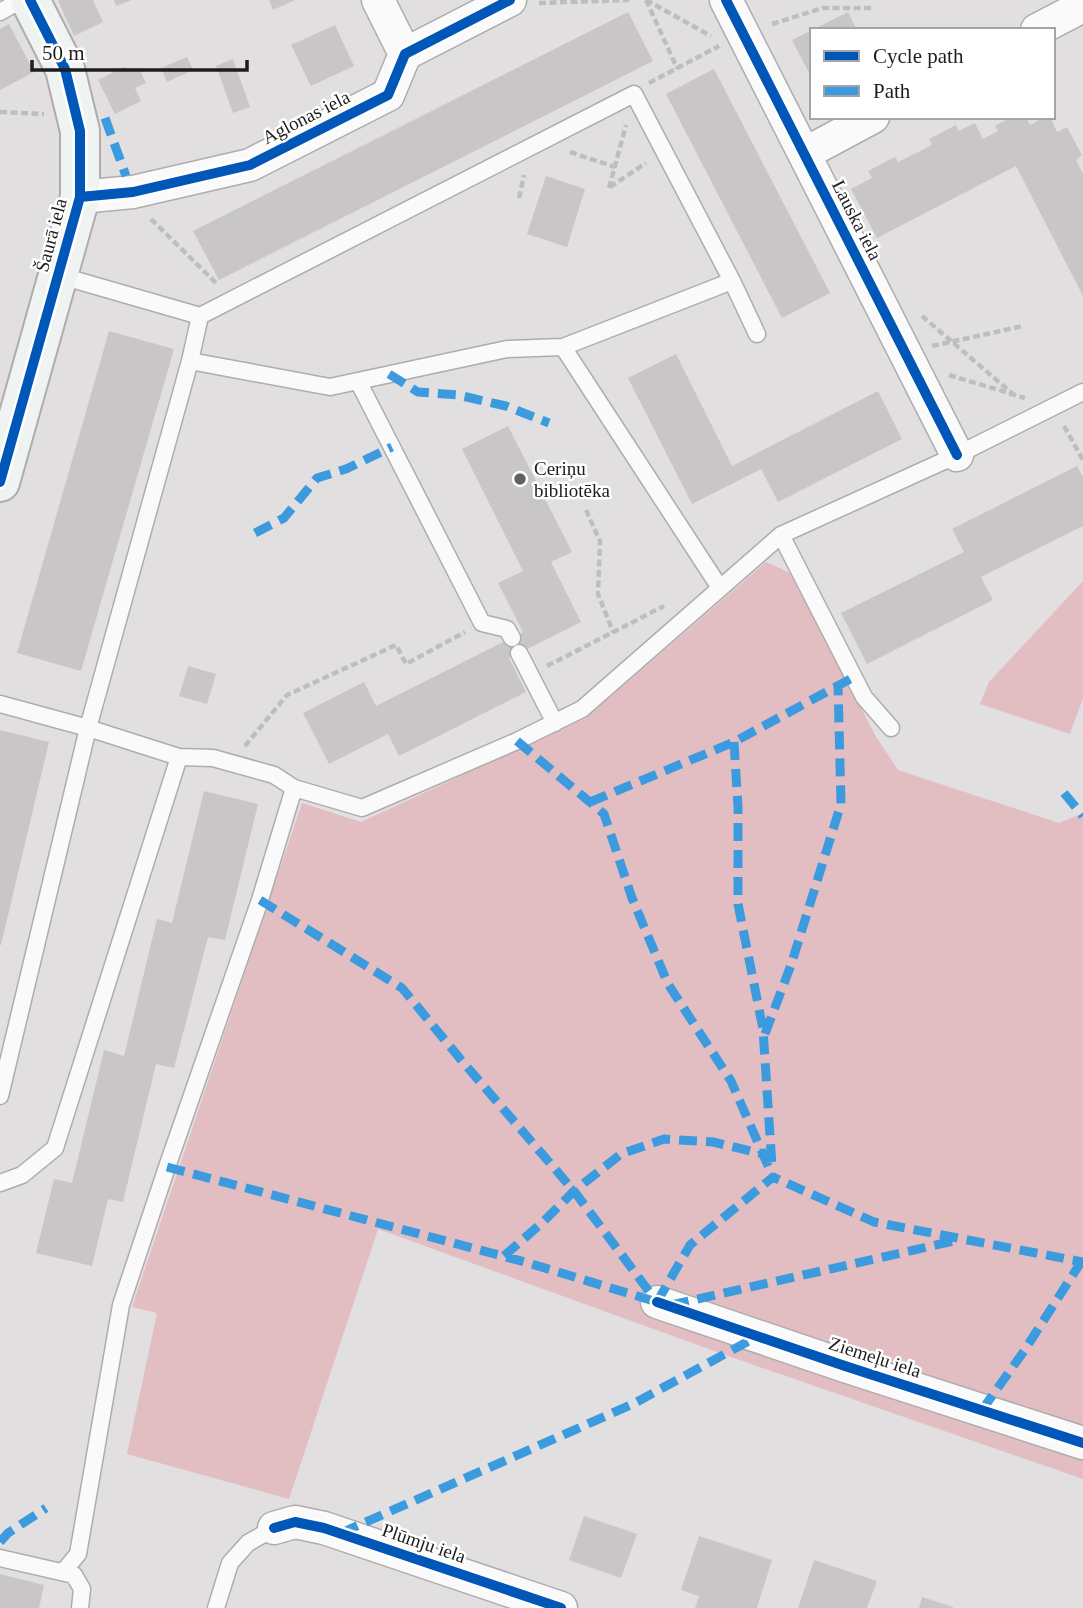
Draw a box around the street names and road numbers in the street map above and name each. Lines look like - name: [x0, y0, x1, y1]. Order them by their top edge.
- street label: Aglonas iela: [259, 86, 354, 148]
- street label: Lauska iela: [828, 176, 886, 264]
- street label: Šaurā iela: [31, 195, 71, 274]
- street label: Ziemeļu iela: [826, 1332, 924, 1382]
- street label: Plūmju iela: [379, 1519, 469, 1567]

